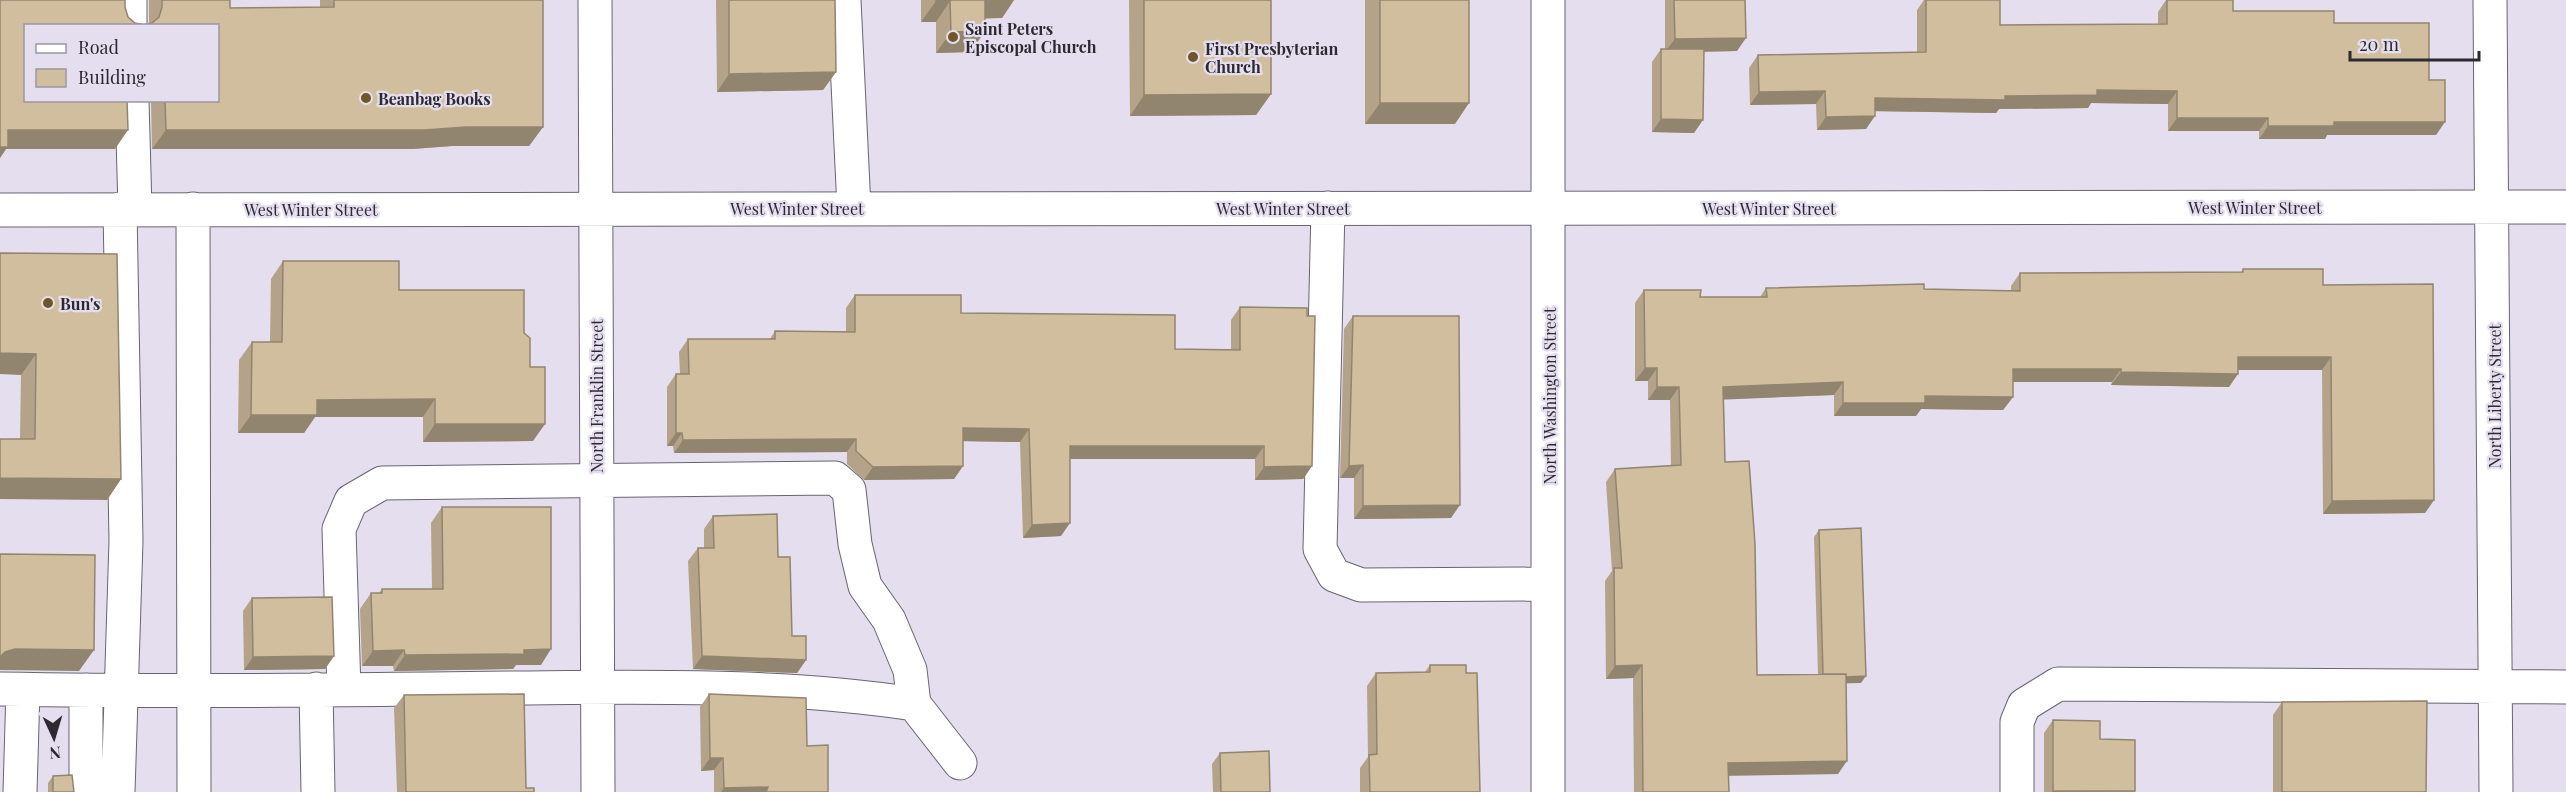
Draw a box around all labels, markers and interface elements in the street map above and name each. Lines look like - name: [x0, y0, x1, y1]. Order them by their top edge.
- place label: Saint Peters Episcopal Church: [965, 18, 1097, 57]
- legend: [24, 24, 219, 102]
- scale bar: [2350, 24, 2479, 62]
- marker: Saint Peters Episcopal Church: [946, 30, 960, 44]
- text: 20 m: [2359, 32, 2399, 56]
- text: Road: [78, 35, 119, 59]
- place label: First Presbyterian Church: [1205, 38, 1338, 77]
- marker: First Presbyterian Church: [1186, 50, 1200, 64]
- text: Building: [78, 65, 146, 89]
- place label: Beanbag Books: [378, 88, 491, 109]
- marker: Beanbag Books: [359, 91, 373, 105]
- street label: West Winter Street: [2187, 197, 2322, 218]
- street label: West Winter Street: [729, 198, 864, 219]
- street label: West Winter Street: [1215, 198, 1350, 219]
- street label: West Winter Street: [1701, 198, 1836, 219]
- street label: West Winter Street: [243, 199, 378, 220]
- place label: Bun's: [60, 293, 100, 314]
- marker: Bun's: [41, 296, 55, 310]
- street label: North Washington Street: [1539, 307, 1560, 485]
- street label: North Franklin Street: [586, 319, 607, 473]
- street label: North Liberty Street: [2484, 323, 2505, 468]
- north arrow: [24, 708, 84, 768]
- text: N: [48, 743, 62, 764]

